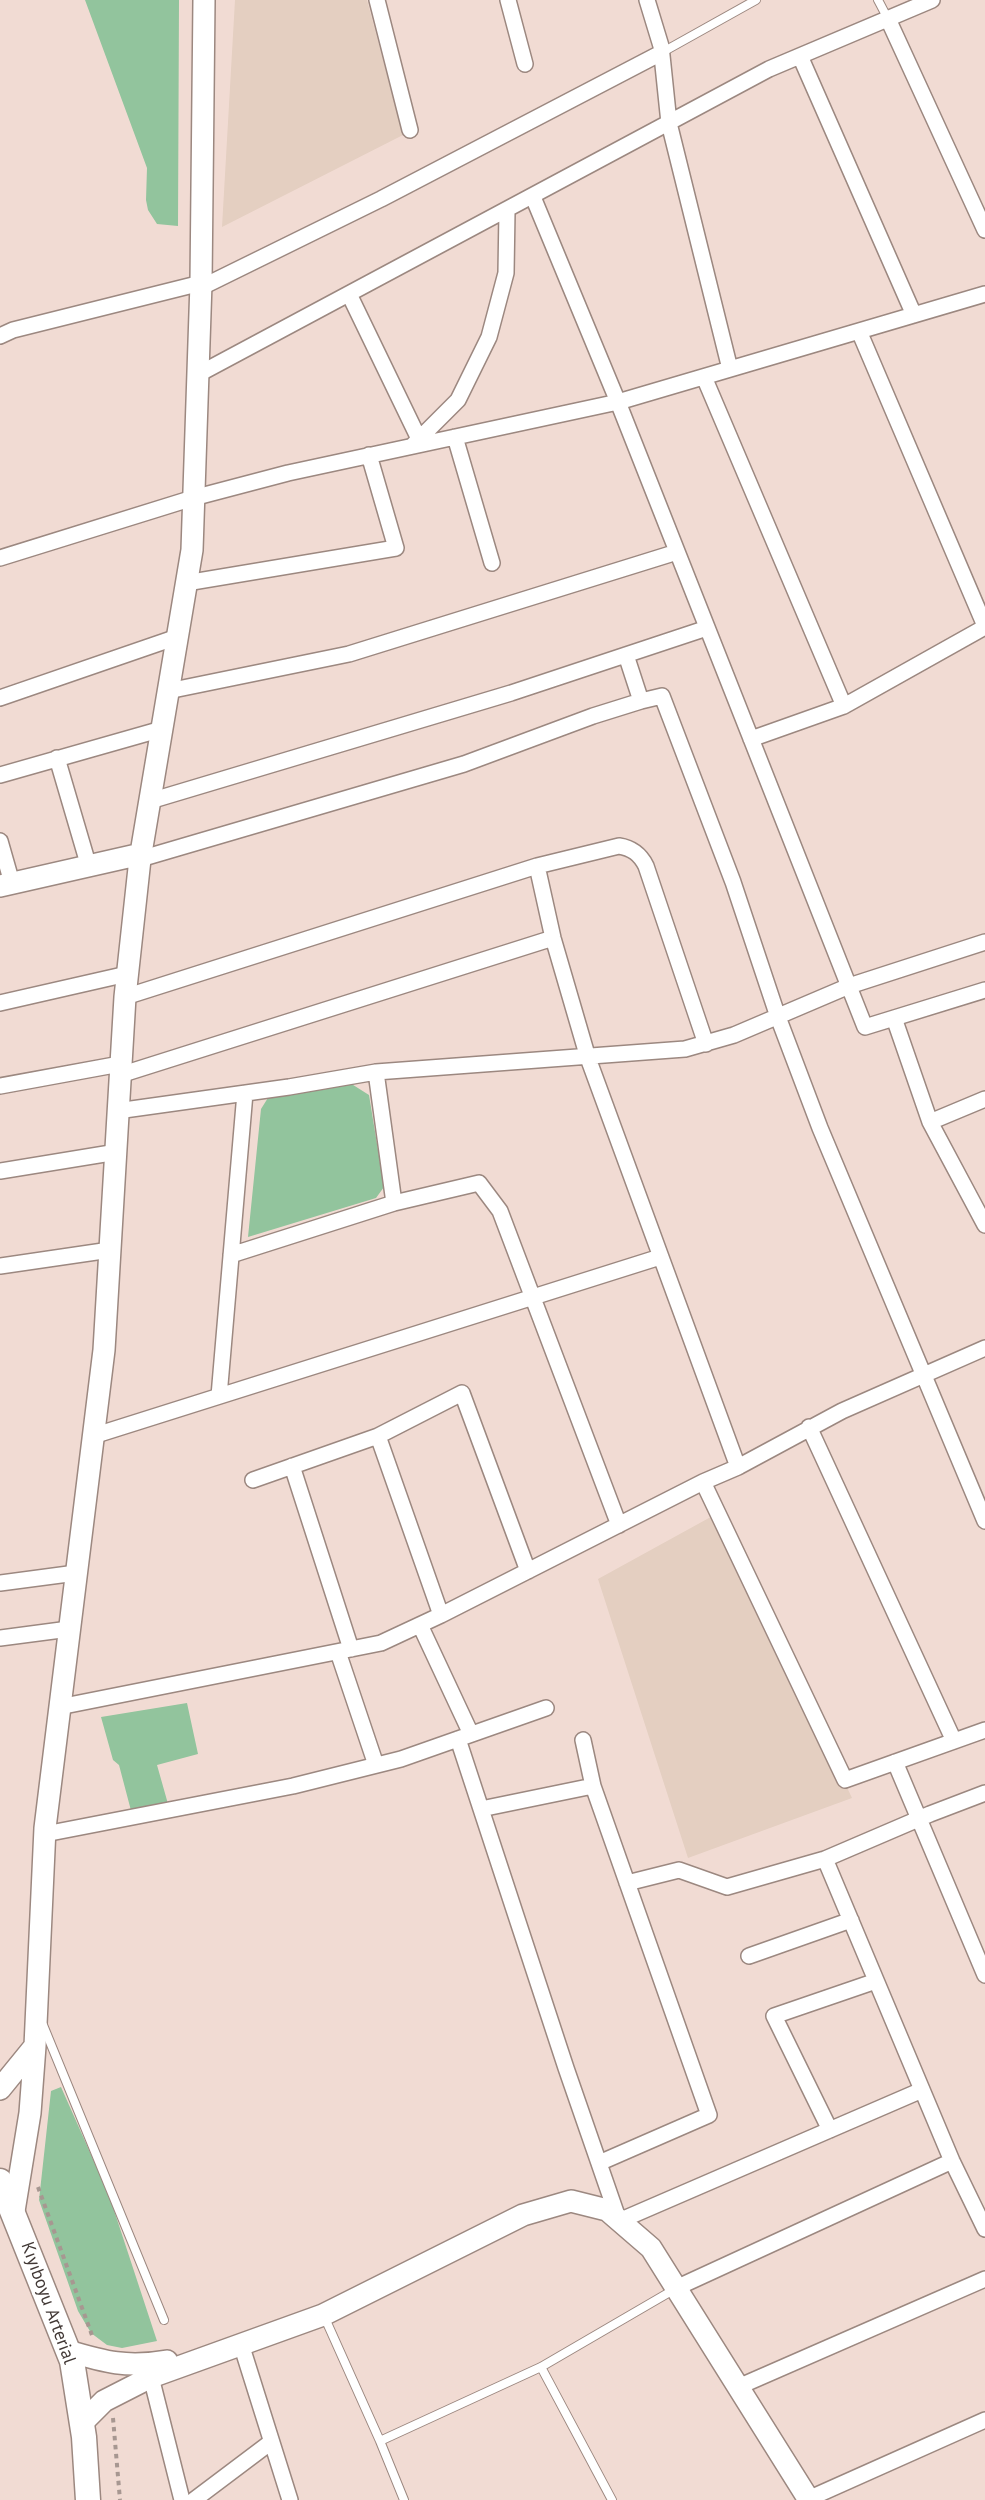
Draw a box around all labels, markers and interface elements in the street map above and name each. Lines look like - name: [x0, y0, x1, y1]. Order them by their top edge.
- street label: Kıyıboyu Arterial: [16, 2239, 80, 2367]

